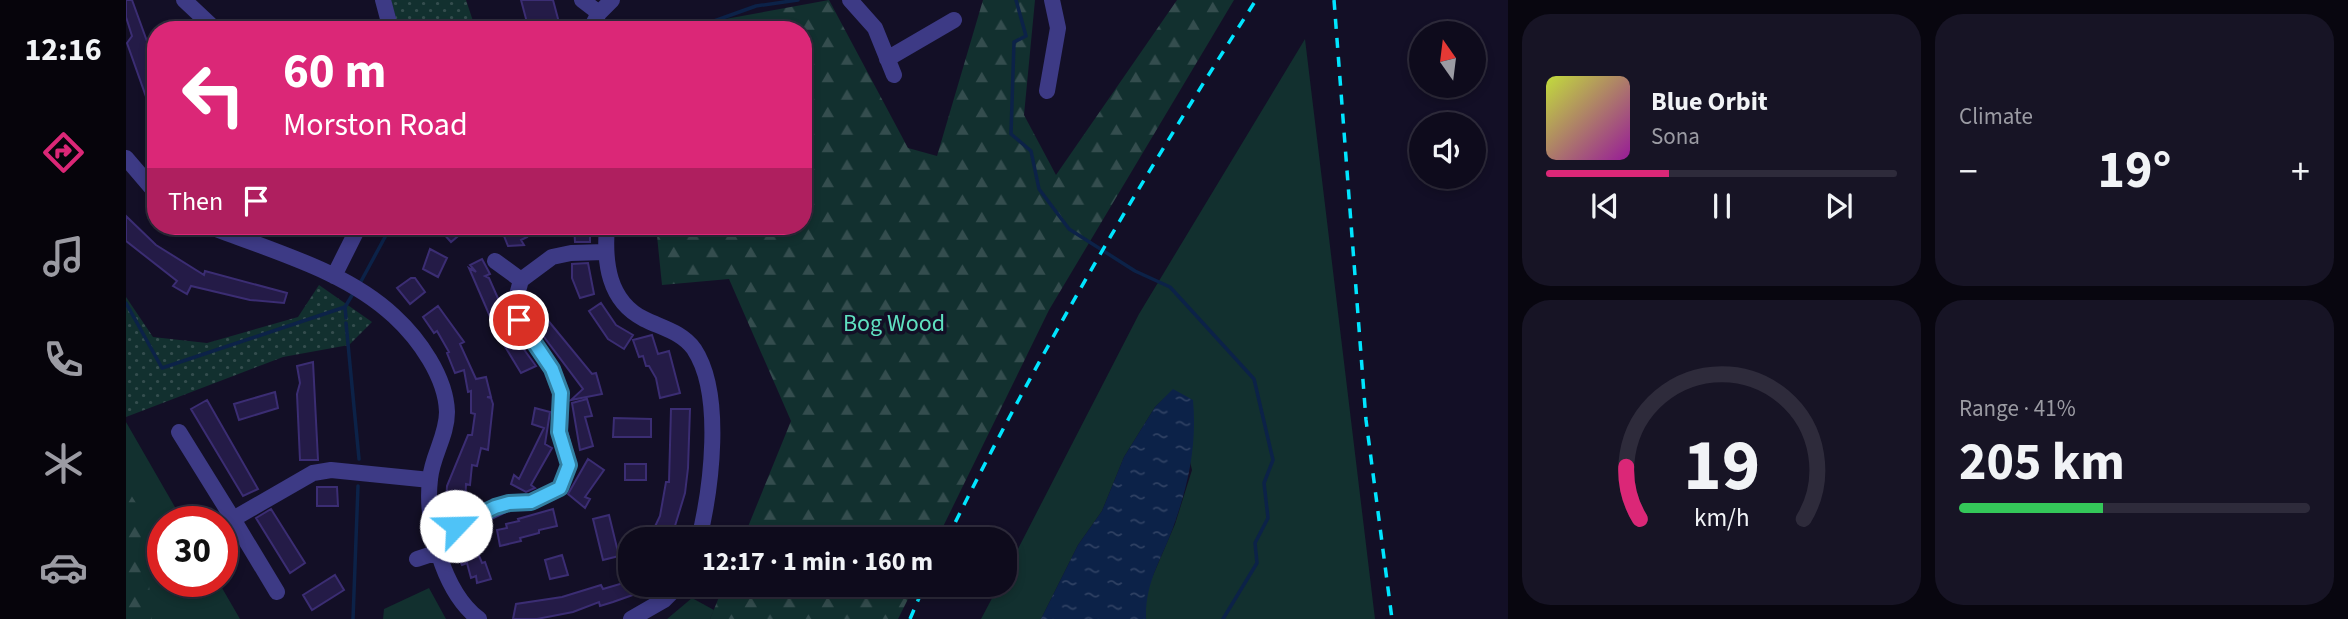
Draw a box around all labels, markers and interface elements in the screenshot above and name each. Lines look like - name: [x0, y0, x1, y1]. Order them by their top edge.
- north arrow: [1409, 21, 1486, 98]
- map controls: [1409, 21, 1486, 189]
- text: 12:16: [24, 27, 102, 73]
- text: 60 m: [283, 37, 387, 107]
- icon: left: [168, 49, 259, 140]
- text: Blue Orbit: [1651, 83, 1768, 120]
- text: Climate: [1959, 100, 2033, 133]
- text: Morston Road: [283, 102, 468, 148]
- button: sound: [1409, 112, 1486, 189]
- text: Sona: [1651, 120, 1700, 153]
- icon: directions: [39, 128, 88, 177]
- text: 19°: [2098, 134, 2171, 208]
- text: −: [1959, 145, 1978, 199]
- text: +: [2291, 145, 2310, 199]
- icon: arrive: [237, 182, 275, 220]
- text: Then: [168, 183, 223, 220]
- icon: previous: [1586, 187, 1624, 225]
- icon: pause: [1703, 187, 1741, 225]
- icon: next: [1820, 187, 1858, 225]
- icon: music: [39, 232, 88, 281]
- pin: [489, 290, 549, 350]
- icon: arrive: [500, 301, 538, 339]
- park label: Bog Wood: [843, 306, 945, 341]
- icon: phone: [39, 335, 88, 384]
- text: Range · 41%: [1959, 392, 2076, 425]
- text: 19: [1683, 414, 1760, 518]
- text: 205 km: [1959, 426, 2125, 500]
- icon: climate: [39, 439, 88, 488]
- position arrow: [419, 489, 493, 563]
- text: km/h: [1694, 499, 1749, 535]
- speed limit sign: 30: [147, 506, 238, 597]
- icon: car: [39, 543, 88, 592]
- text: 12:17 · 1 min · 160 m: [702, 543, 933, 580]

